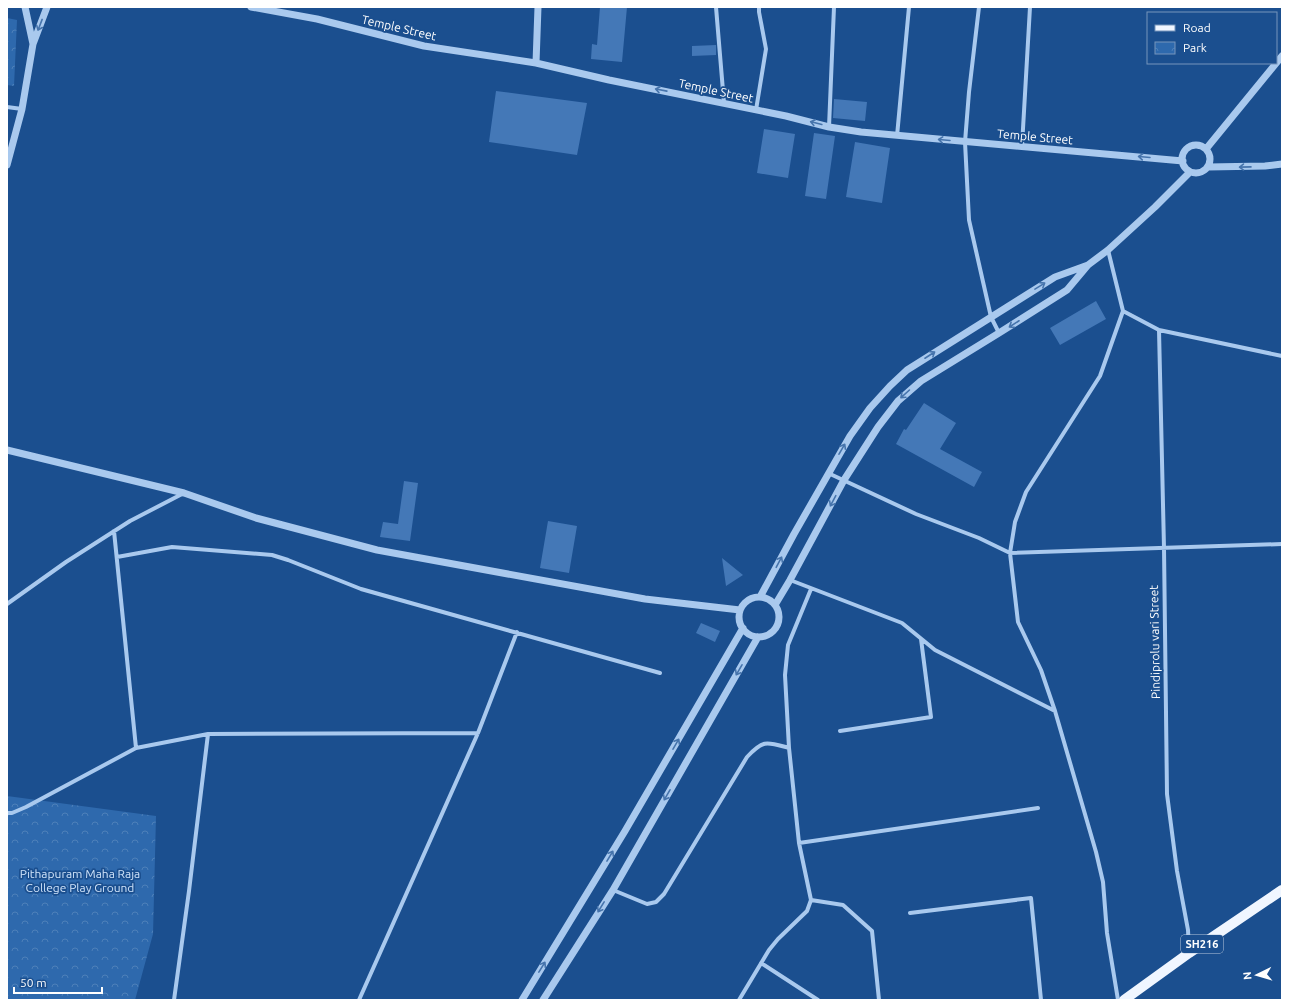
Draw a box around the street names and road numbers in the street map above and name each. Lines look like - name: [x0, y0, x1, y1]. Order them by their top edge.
- street label: Temple Street: [361, 13, 438, 42]
- street label: Temple Street: [678, 76, 755, 105]
- street label: Temple Street: [997, 127, 1074, 146]
- street label: Pindiprolu vari Street: [1147, 585, 1162, 699]
- road number: SH216: [1181, 935, 1223, 953]

